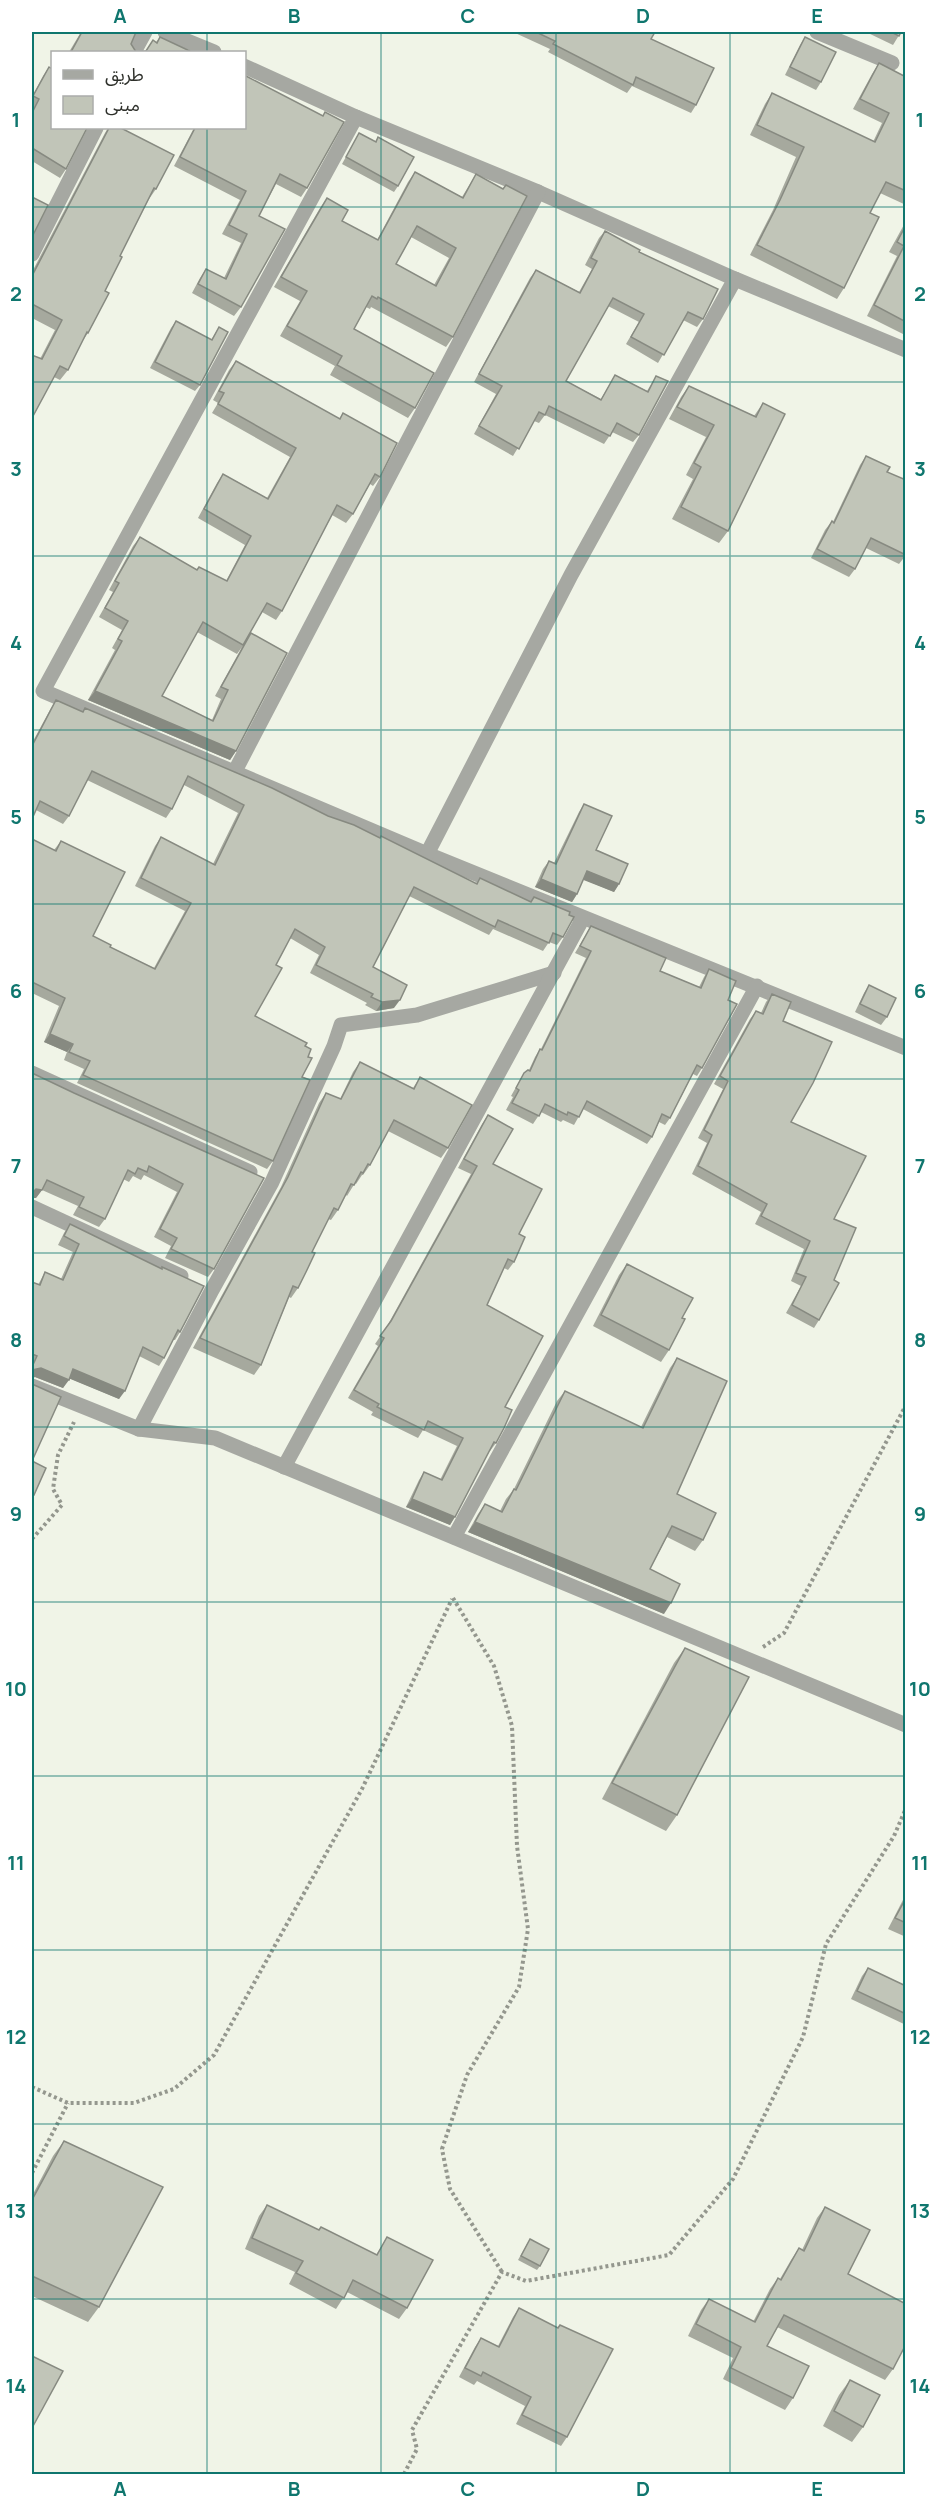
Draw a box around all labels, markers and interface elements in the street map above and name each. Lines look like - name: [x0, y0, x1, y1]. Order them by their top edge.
- text: A: [113, 2, 127, 29]
- text: B: [288, 2, 301, 29]
- text: C: [461, 2, 475, 29]
- text: D: [636, 2, 650, 29]
- text: E: [811, 2, 823, 29]
- legend: [51, 51, 246, 129]
- text: طريق: [105, 62, 144, 86]
- text: مبنى: [105, 92, 140, 116]
- text: 1: [12, 106, 20, 133]
- text: 1: [916, 106, 924, 133]
- text: 2: [10, 280, 22, 307]
- text: 2: [914, 280, 926, 307]
- text: 3: [10, 455, 22, 482]
- text: 3: [914, 455, 926, 482]
- text: 4: [10, 629, 22, 656]
- text: 4: [914, 629, 926, 656]
- text: 5: [10, 803, 22, 830]
- text: 5: [914, 803, 926, 830]
- text: 6: [10, 977, 22, 1004]
- text: 6: [914, 977, 926, 1004]
- text: 7: [11, 1152, 21, 1179]
- text: 7: [915, 1152, 925, 1179]
- text: 8: [10, 1326, 22, 1353]
- text: 8: [914, 1326, 926, 1353]
- text: 9: [10, 1500, 22, 1527]
- text: 9: [914, 1500, 926, 1527]
- text: 10: [5, 1675, 27, 1702]
- text: 10: [909, 1675, 931, 1702]
- text: 11: [7, 1849, 25, 1876]
- text: 11: [911, 1849, 929, 1876]
- text: 12: [6, 2023, 26, 2050]
- text: 12: [910, 2023, 930, 2050]
- text: 13: [6, 2197, 26, 2224]
- text: 13: [910, 2197, 930, 2224]
- text: 14: [6, 2372, 26, 2399]
- text: 14: [910, 2372, 930, 2399]
- text: A: [113, 2475, 127, 2502]
- text: B: [288, 2475, 301, 2502]
- text: C: [461, 2475, 475, 2502]
- text: D: [636, 2475, 650, 2502]
- text: E: [811, 2475, 823, 2502]

